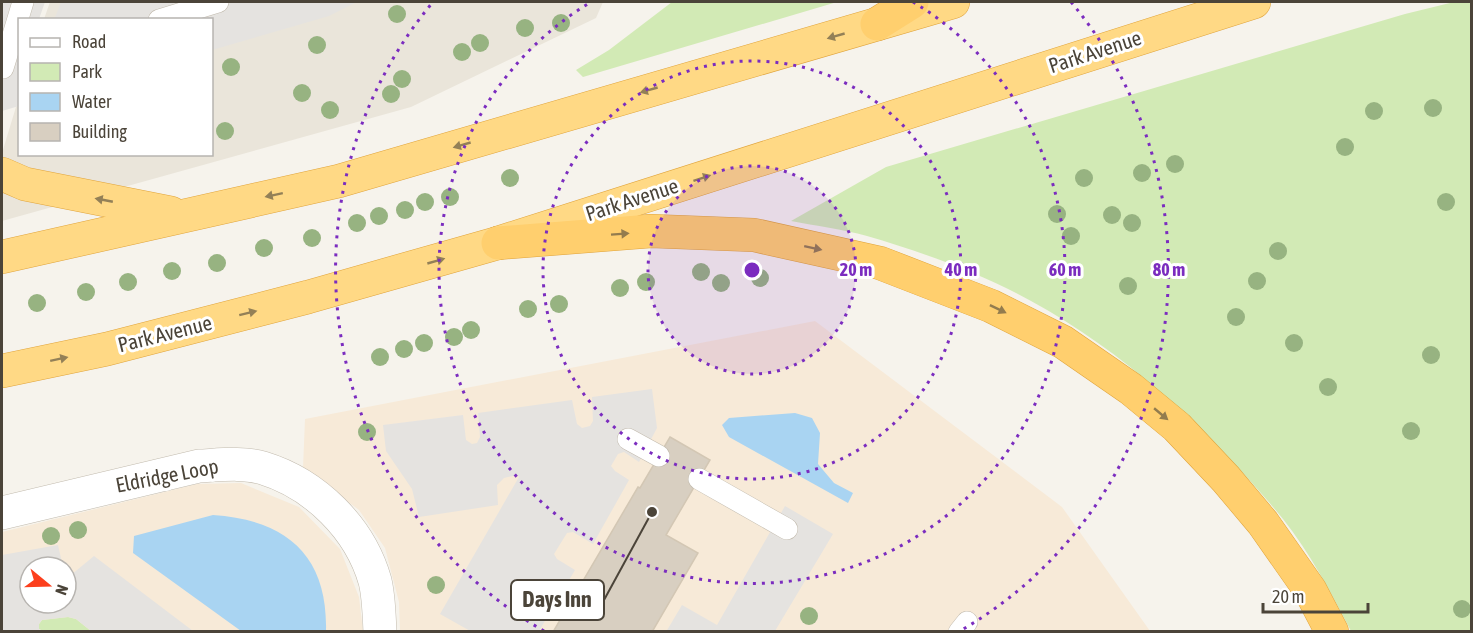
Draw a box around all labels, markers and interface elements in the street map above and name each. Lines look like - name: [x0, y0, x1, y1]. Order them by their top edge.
- legend: [18, 18, 213, 156]
- street label: Park Avenue: [1045, 25, 1144, 77]
- text: Road: [72, 31, 106, 52]
- one-way arrow: [827, 32, 845, 41]
- text: Park: [72, 61, 102, 82]
- one-way arrow: [640, 86, 658, 95]
- text: Water: [72, 91, 112, 112]
- text: Building: [72, 121, 127, 142]
- one-way arrow: [453, 141, 471, 150]
- one-way arrow: [693, 172, 711, 182]
- street label: Park Avenue: [582, 173, 681, 225]
- one-way arrow: [264, 191, 283, 200]
- one-way arrow: [94, 195, 113, 204]
- one-way arrow: [610, 229, 629, 239]
- one-way arrow: [804, 244, 822, 254]
- one-way arrow: [427, 256, 445, 265]
- text: 20 m: [840, 259, 872, 280]
- text: 40 m: [944, 259, 977, 280]
- text: 60 m: [1049, 259, 1081, 280]
- text: 80 m: [1153, 259, 1185, 280]
- centre of rings: [742, 260, 762, 280]
- one-way arrow: [989, 305, 1006, 314]
- one-way arrow: [239, 307, 257, 317]
- street label: Park Avenue: [115, 310, 214, 356]
- one-way arrow: [49, 353, 68, 363]
- one-way arrow: [1153, 407, 1168, 420]
- street label: Eldridge Loop: [113, 453, 220, 497]
- north arrow: [18, 555, 78, 615]
- scale bar: [1263, 576, 1368, 614]
- callout: Days Inn: [511, 580, 604, 620]
- text: N: [52, 582, 72, 597]
- text: Days Inn: [522, 586, 592, 612]
- text: 20 m: [1272, 586, 1304, 607]

